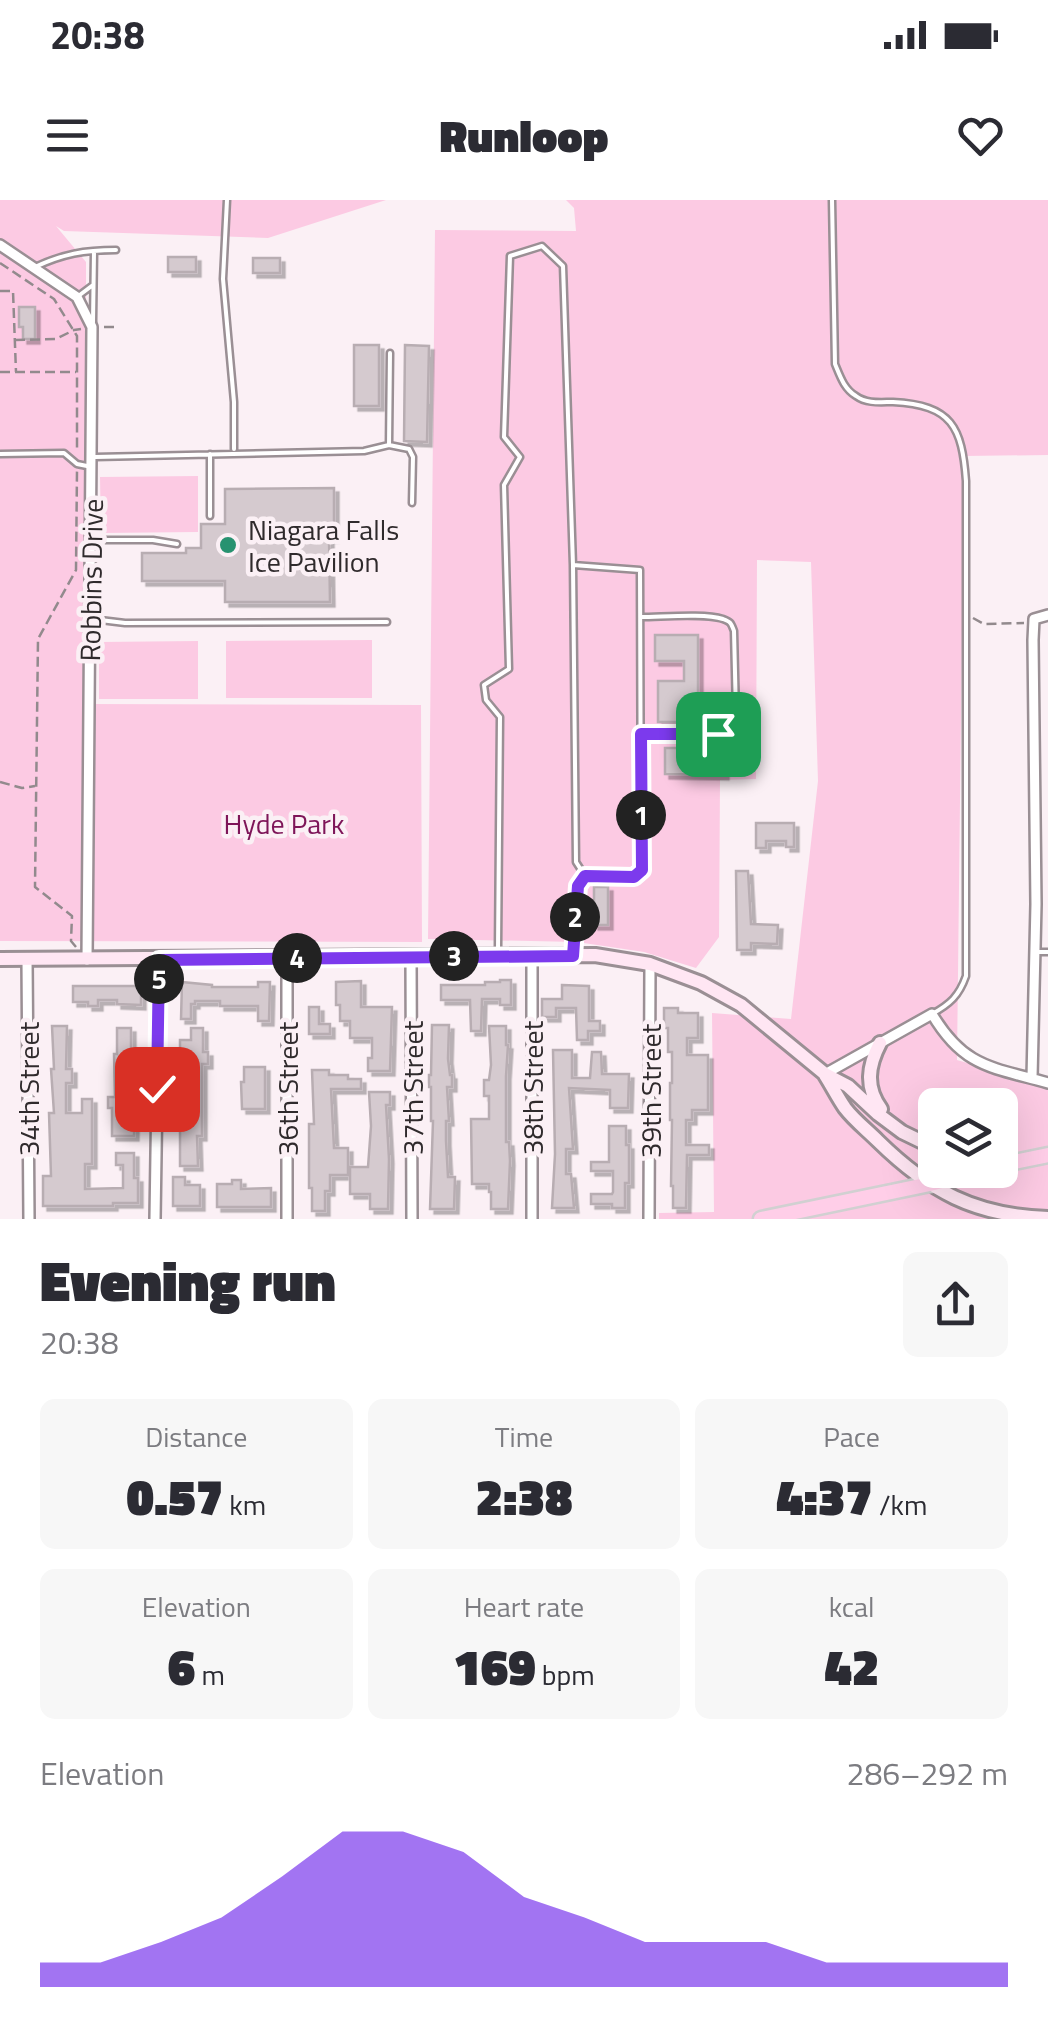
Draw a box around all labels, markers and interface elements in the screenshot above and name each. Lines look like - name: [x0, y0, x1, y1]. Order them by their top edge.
- text: 20:38: [50, 6, 145, 64]
- text: Runloop: [440, 101, 608, 169]
- icon: menu: [40, 108, 95, 163]
- icon: heart: [953, 108, 1008, 163]
- street label: Robbins Drive: [68, 498, 114, 662]
- place label: Niagara Falls Ice Pavilion: [248, 508, 399, 583]
- marker: Niagara Falls Ice Pavilion: [217, 534, 239, 556]
- pin: [676, 692, 761, 777]
- icon: arrive: [691, 707, 746, 762]
- pin: 1: [616, 790, 666, 840]
- text: 1: [633, 793, 649, 836]
- park label: Hyde Park: [224, 802, 344, 845]
- pin: 2: [550, 892, 600, 942]
- text: 2: [567, 895, 583, 938]
- pin: 3: [429, 931, 479, 981]
- pin: 4: [272, 933, 322, 983]
- text: 3: [446, 934, 462, 977]
- text: 4: [289, 936, 305, 979]
- pin: 5: [134, 954, 184, 1004]
- text: 5: [151, 957, 167, 1000]
- street label: 37th Street: [391, 1021, 434, 1155]
- street label: 38th Street: [511, 1021, 554, 1155]
- street label: 34th Street: [7, 1022, 50, 1156]
- street label: 36th Street: [266, 1022, 309, 1156]
- street label: 39th Street: [629, 1024, 672, 1158]
- pin: [115, 1047, 200, 1132]
- icon: check: [130, 1062, 185, 1117]
- map controls: [918, 1088, 1018, 1188]
- button: layers: [918, 1088, 1018, 1188]
- text: Evening run: [40, 1239, 336, 1322]
- button: share: [903, 1252, 1008, 1357]
- text: 20:38: [40, 1318, 119, 1366]
- text: Distance: [145, 1415, 247, 1458]
- text: Time: [495, 1415, 553, 1458]
- text: Pace: [823, 1415, 880, 1458]
- text: 0.57: [127, 1458, 223, 1534]
- text: 2:38: [476, 1458, 572, 1534]
- text: 4:37: [776, 1458, 873, 1534]
- text: km: [223, 1483, 266, 1526]
- text: /km: [873, 1483, 927, 1526]
- text: Elevation: [142, 1585, 251, 1628]
- text: Heart rate: [464, 1585, 584, 1628]
- text: kcal: [829, 1585, 875, 1628]
- text: 6: [168, 1628, 195, 1704]
- text: 169: [453, 1628, 536, 1704]
- text: 42: [824, 1628, 879, 1704]
- text: m: [195, 1653, 225, 1696]
- text: bpm: [536, 1653, 595, 1696]
- text: Elevation: [40, 1749, 164, 1797]
- text: 286–292 m: [846, 1749, 1008, 1797]

